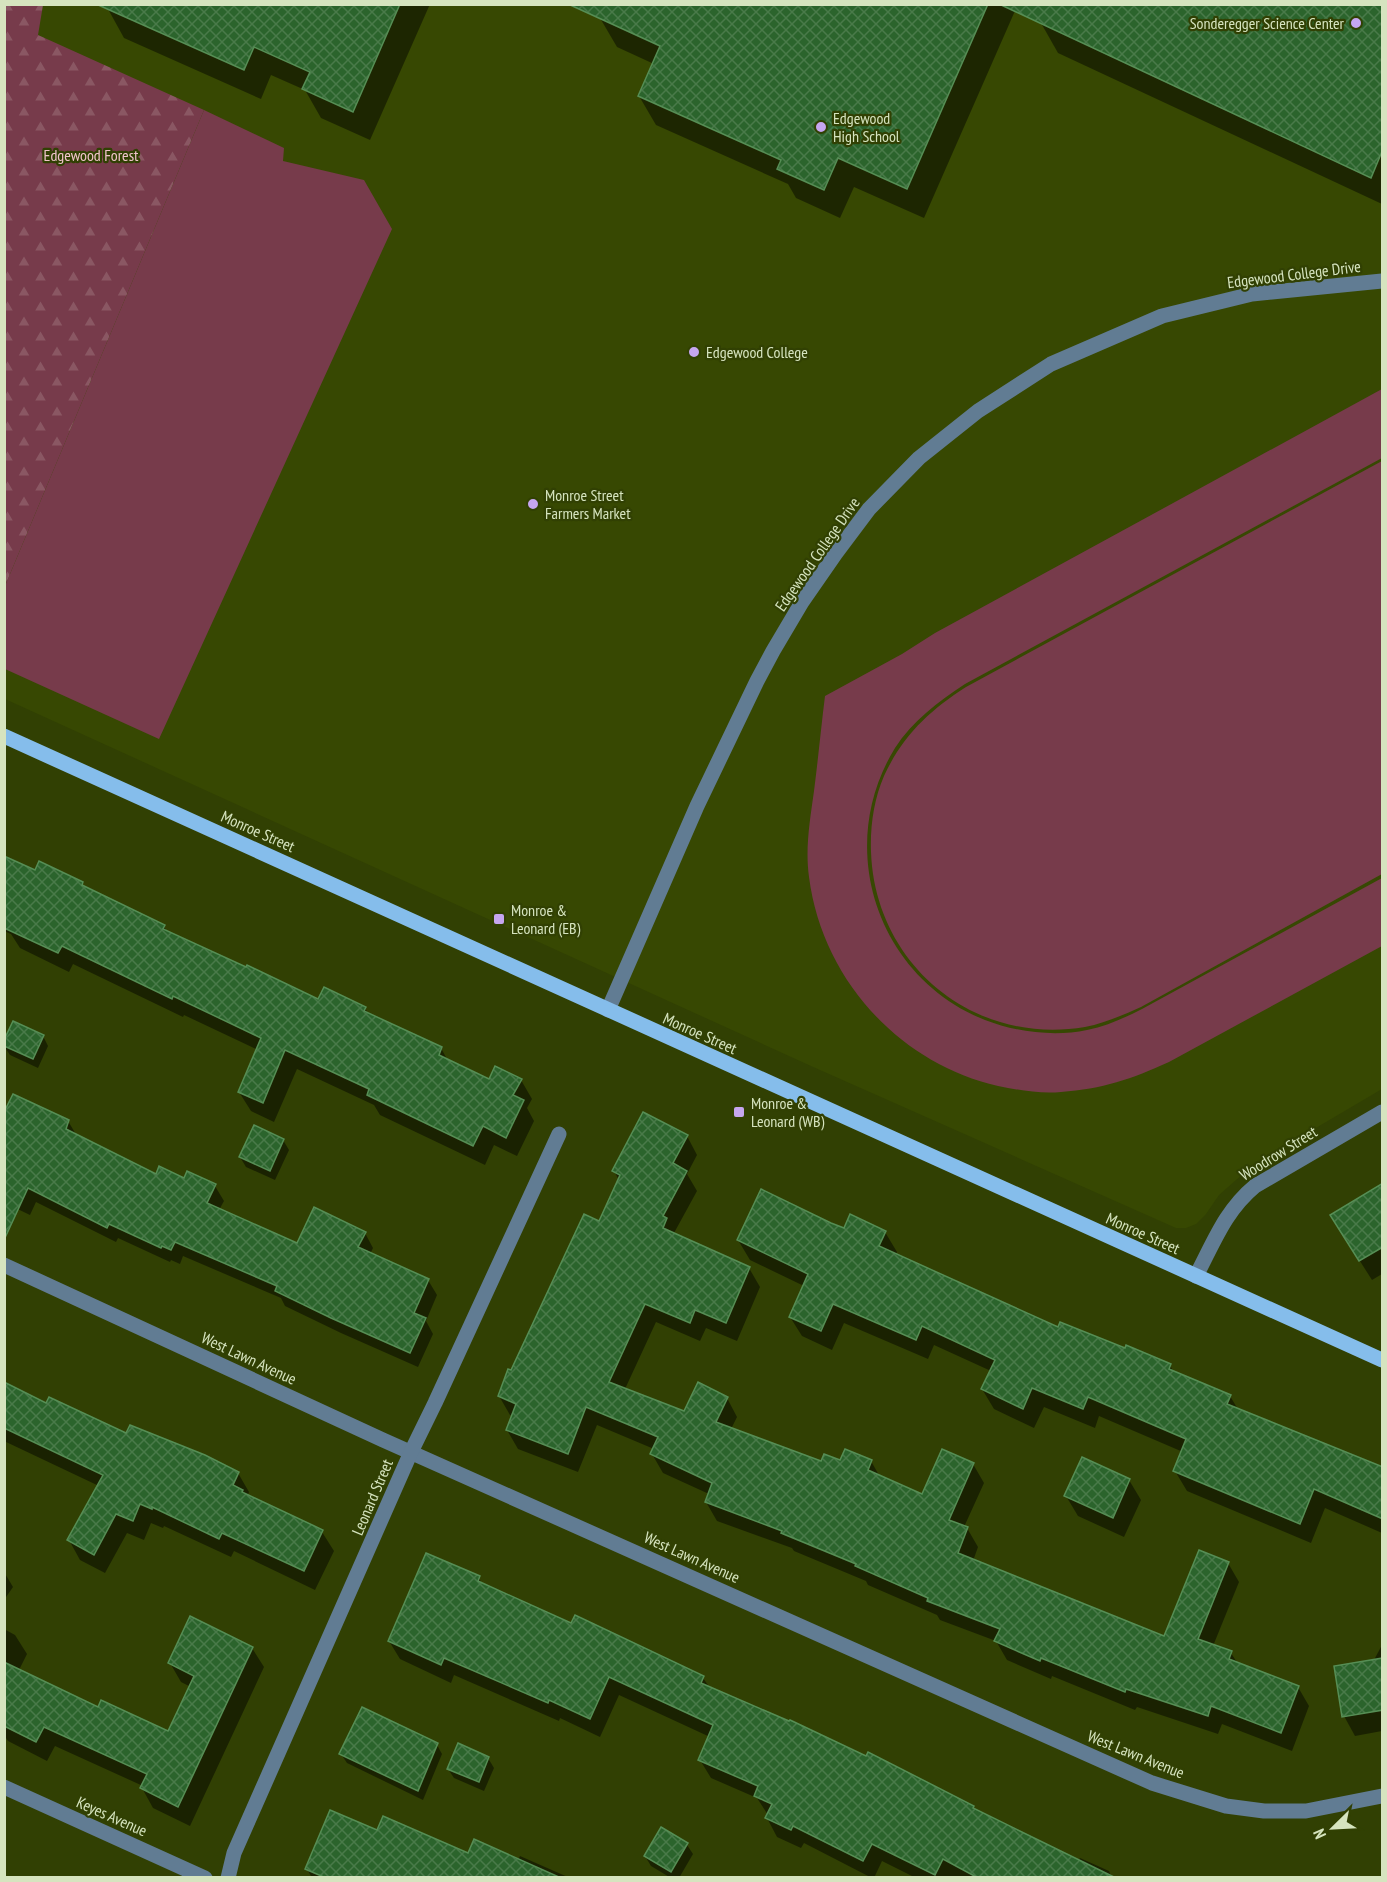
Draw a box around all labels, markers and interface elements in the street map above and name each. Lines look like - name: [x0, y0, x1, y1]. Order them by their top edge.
- place label: Sonderegger Science Center: [1190, 13, 1345, 33]
- marker: Sonderegger Science Center: [1349, 16, 1363, 30]
- place label: Edgewood High School: [833, 108, 900, 146]
- marker: Edgewood High School: [814, 120, 828, 134]
- park label: Edgewood Forest: [44, 145, 139, 165]
- street label: Edgewood College Drive: [1226, 256, 1362, 292]
- place label: Edgewood College: [706, 342, 808, 362]
- marker: Edgewood College: [687, 345, 701, 359]
- place label: Monroe Street Farmers Market: [545, 485, 631, 523]
- street label: Edgewood College Drive: [770, 493, 864, 615]
- marker: Monroe Street Farmers Market: [526, 497, 540, 511]
- street label: Monroe Street: [218, 806, 298, 856]
- place label: Monroe & Leonard (EB): [511, 900, 581, 938]
- marker: Monroe & Leonard (EB): [492, 912, 506, 926]
- street label: Monroe Street: [660, 1008, 740, 1058]
- place label: Monroe & Leonard (WB): [751, 1093, 824, 1131]
- marker: Monroe & Leonard (WB): [732, 1105, 746, 1119]
- street label: Woodrow Street: [1235, 1121, 1321, 1185]
- street label: Monroe Street: [1103, 1208, 1183, 1258]
- street label: West Lawn Avenue: [198, 1327, 300, 1389]
- street label: Leonard Street: [347, 1455, 397, 1538]
- street label: West Lawn Avenue: [641, 1527, 743, 1587]
- street label: West Lawn Avenue: [1085, 1725, 1187, 1783]
- street label: Keyes Avenue: [74, 1792, 150, 1840]
- north arrow: [1303, 1798, 1363, 1858]
- text: N: [1308, 1826, 1330, 1842]

